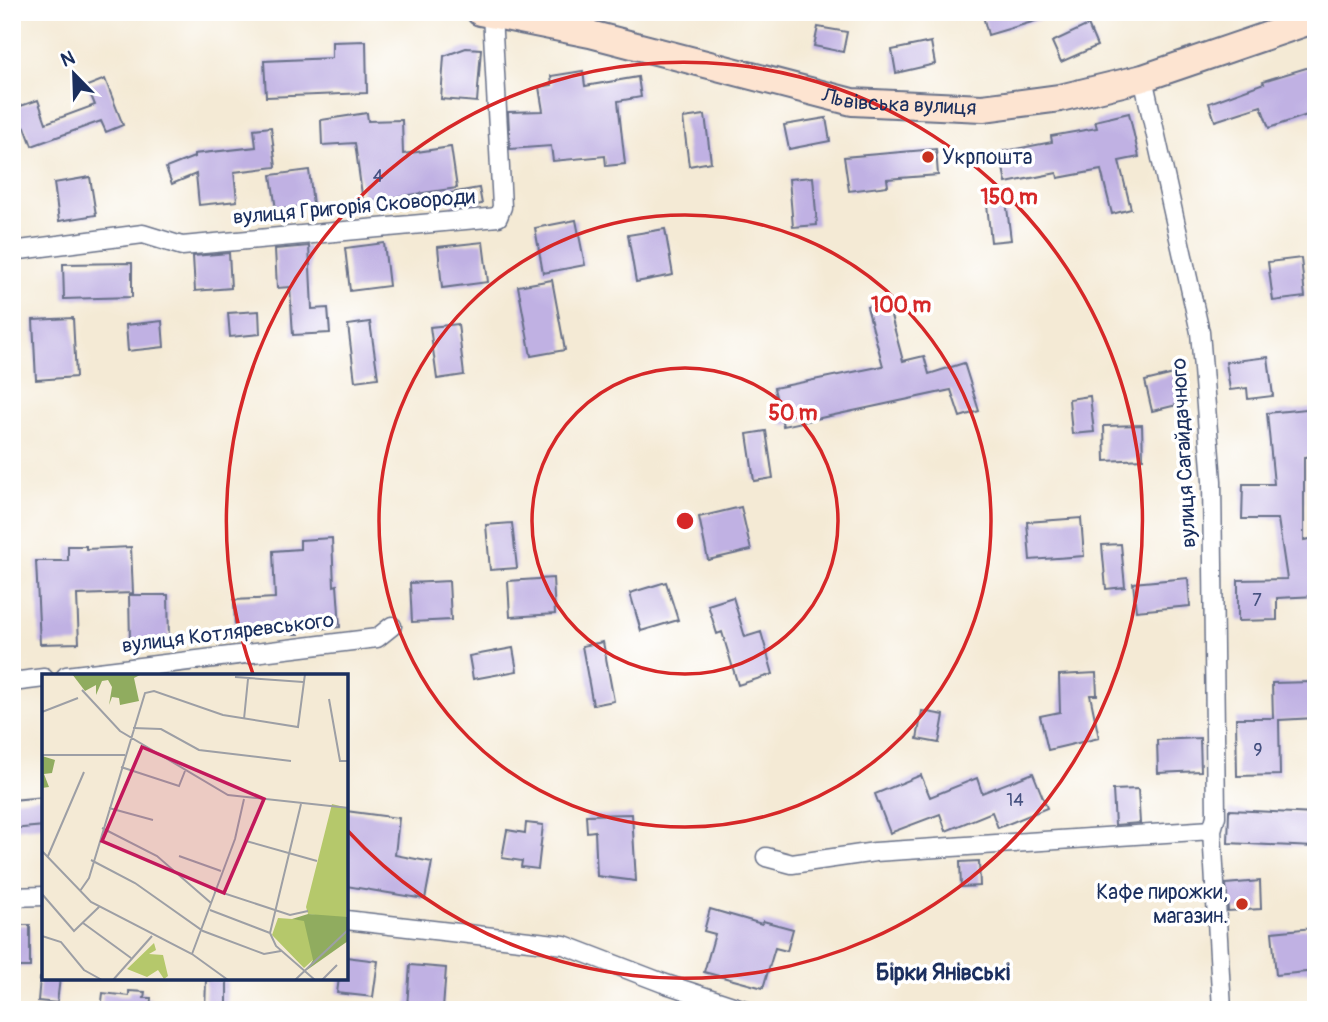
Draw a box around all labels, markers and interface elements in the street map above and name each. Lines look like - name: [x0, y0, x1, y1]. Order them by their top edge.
- north arrow: [38, 38, 108, 108]
- text: N: [57, 46, 78, 73]
- street label: Львівська вулиця: [818, 81, 977, 121]
- place label: Укрпошта: [942, 144, 1032, 171]
- marker: Укрпошта: [920, 149, 936, 165]
- house number: 4: [373, 165, 384, 188]
- street label: вулиця Григорія Сковороди: [232, 183, 476, 231]
- text: 150 m: [980, 184, 1038, 211]
- text: 100 m: [871, 292, 931, 319]
- street label: вулиця Сагайдачного: [1166, 357, 1202, 549]
- text: 50 m: [769, 400, 818, 427]
- centre of rings: [673, 509, 697, 533]
- house number: 7: [1252, 589, 1262, 612]
- street label: вулиця Котляревського: [120, 607, 336, 659]
- inset map: [42, 674, 348, 980]
- house number: 9: [1253, 739, 1263, 762]
- house number: 14: [1006, 789, 1024, 812]
- place label: Кафе пирожки, магазин.: [1096, 879, 1228, 930]
- marker: Кафе пирожки, магазин.: [1234, 896, 1250, 912]
- district label: Бірки Янівські: [876, 958, 1010, 987]

